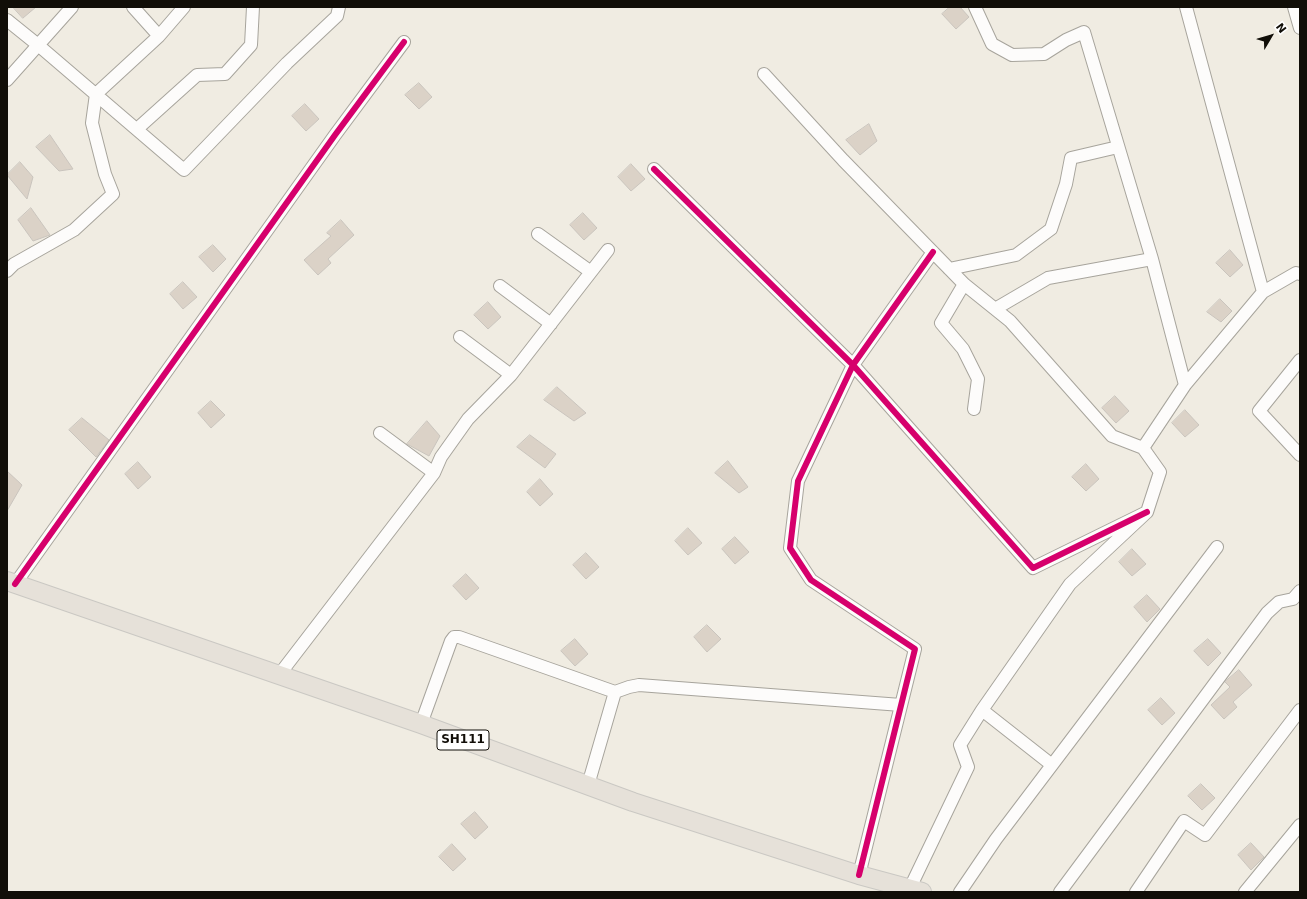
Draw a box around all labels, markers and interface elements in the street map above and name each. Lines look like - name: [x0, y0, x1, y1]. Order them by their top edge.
- north arrow: [1251, 16, 1291, 56]
- text: N: [1273, 21, 1289, 36]
- road number: SH111: [437, 730, 489, 750]

